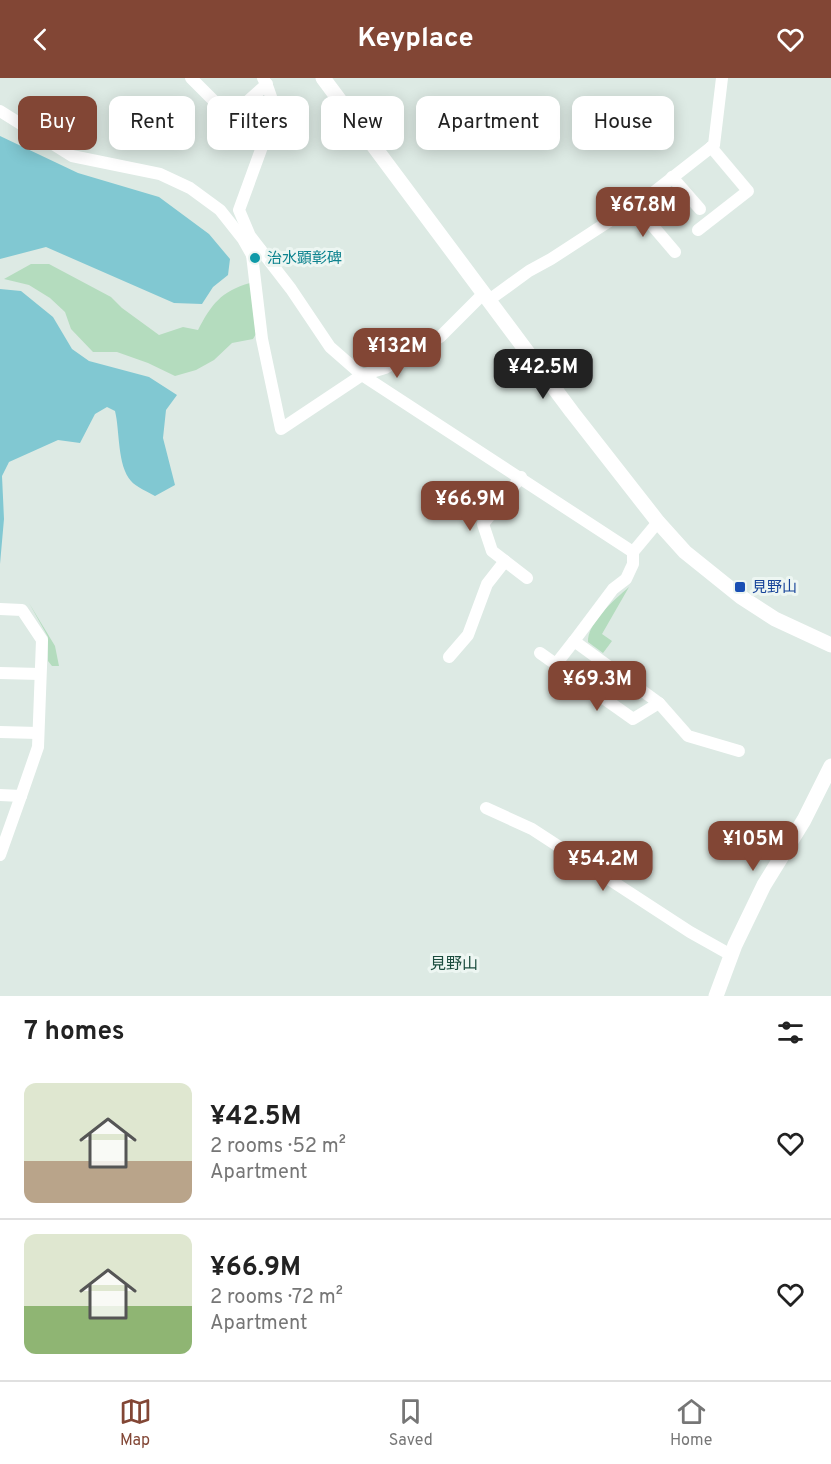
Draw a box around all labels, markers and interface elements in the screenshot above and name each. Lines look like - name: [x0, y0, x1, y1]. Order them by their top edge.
- text: Keyplace: [357, 22, 474, 56]
- icon: back: [24, 23, 57, 56]
- icon: heart: [774, 23, 807, 56]
- chip: Buy: [18, 96, 97, 150]
- chip: Rent: [109, 96, 195, 150]
- chip: Filters: [207, 96, 309, 150]
- chip: New: [321, 96, 404, 150]
- chip: Apartment: [416, 96, 560, 150]
- chip: House: [572, 96, 674, 150]
- pin: ¥67.8M: [594, 187, 692, 238]
- text: ¥67.8M: [610, 193, 676, 219]
- place label: 治水顕彰碑: [267, 250, 342, 269]
- marker: 治水顕彰碑: [248, 251, 262, 265]
- pin: ¥132M: [355, 328, 439, 379]
- text: ¥132M: [367, 334, 427, 360]
- pin: ¥42.5M: [494, 349, 592, 400]
- text: ¥42.5M: [508, 355, 578, 381]
- pin: ¥66.9M: [421, 481, 519, 532]
- text: ¥66.9M: [435, 487, 505, 513]
- place label: 見野山: [752, 579, 797, 598]
- marker: 見野山: [733, 580, 747, 594]
- pin: ¥69.3M: [548, 661, 646, 712]
- text: ¥69.3M: [562, 667, 632, 693]
- pin: ¥105M: [711, 821, 795, 872]
- text: ¥105M: [722, 827, 784, 853]
- pin: ¥54.2M: [554, 841, 652, 892]
- text: ¥54.2M: [568, 847, 638, 873]
- district label: 見野山: [430, 955, 478, 975]
- text: 7 homes: [24, 1016, 124, 1049]
- icon: filters: [774, 1016, 807, 1049]
- text: ¥42.5M: [210, 1101, 302, 1134]
- icon: home: [72, 1107, 144, 1179]
- icon: heart: [774, 1127, 807, 1160]
- text: 2 rooms · 52 m²: [210, 1134, 346, 1160]
- text: Apartment: [210, 1160, 308, 1186]
- text: ¥66.9M: [210, 1252, 301, 1285]
- icon: home: [72, 1258, 144, 1330]
- icon: heart: [774, 1278, 807, 1311]
- text: 2 rooms · 72 m²: [210, 1285, 343, 1311]
- text: Apartment: [210, 1311, 308, 1337]
- tab: Map: [119, 1395, 152, 1451]
- tab: Saved: [389, 1395, 433, 1451]
- tab: Home: [670, 1395, 712, 1451]

